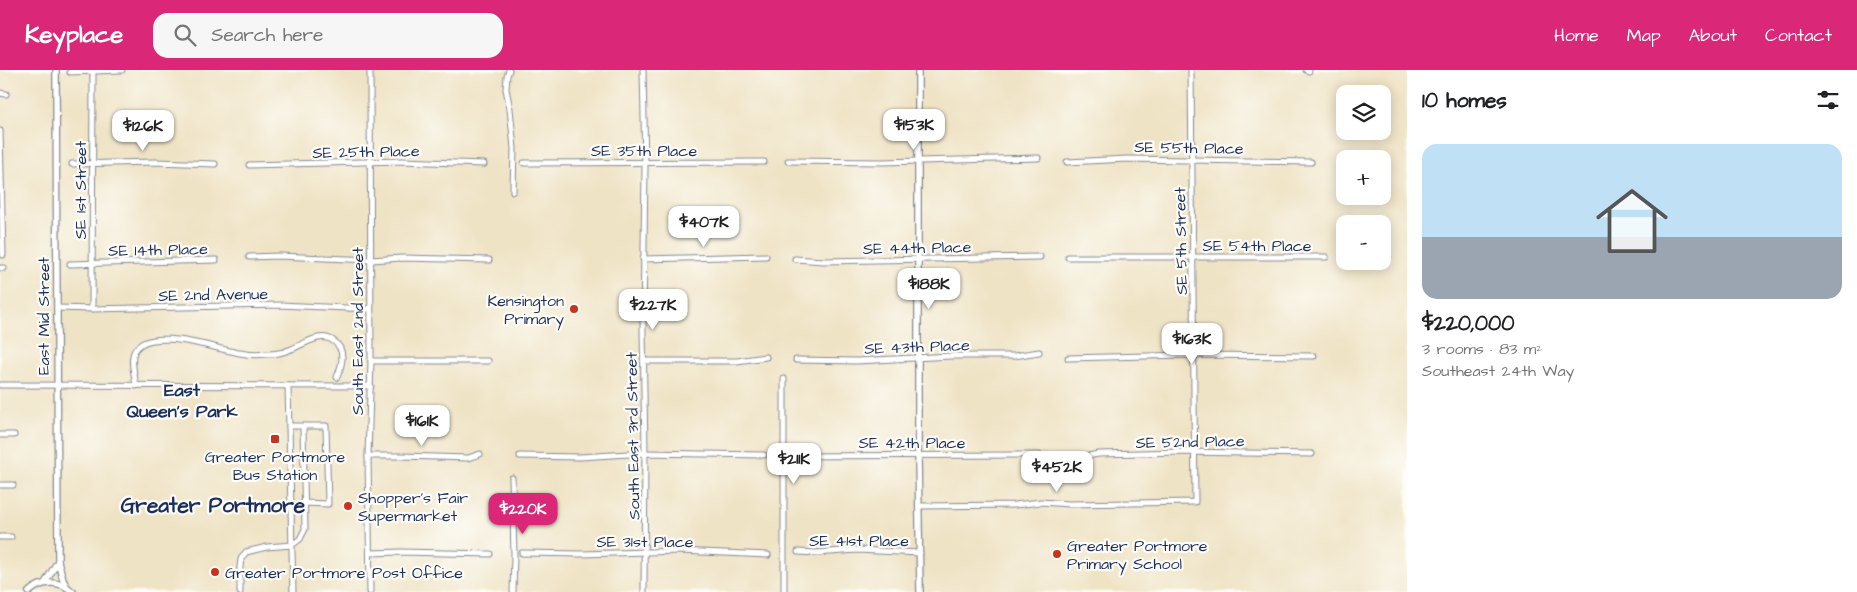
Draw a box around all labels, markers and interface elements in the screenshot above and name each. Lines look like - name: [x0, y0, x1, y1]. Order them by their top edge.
- search box: [153, 13, 503, 58]
- text: Keyplace: [25, 18, 123, 52]
- icon: search: [171, 21, 199, 49]
- text: Search here: [211, 22, 323, 49]
- text: Home: [1554, 23, 1599, 48]
- text: Map: [1627, 23, 1661, 48]
- text: About: [1689, 23, 1737, 48]
- text: Contact: [1765, 23, 1832, 48]
- map controls: [1336, 85, 1391, 270]
- button: layers: [1336, 85, 1391, 140]
- text: 10 homes: [1422, 86, 1507, 115]
- icon: filters: [1814, 86, 1842, 114]
- pin: $153K: [879, 108, 949, 151]
- pin: $126K: [108, 109, 178, 152]
- text: $153K: [894, 114, 934, 136]
- text: $126K: [123, 115, 163, 137]
- street label: SE 55th Place: [1134, 136, 1244, 160]
- street label: SE 1st Street: [70, 140, 92, 239]
- street label: SE 25th Place: [312, 140, 420, 164]
- street label: SE 35th Place: [591, 140, 697, 162]
- button: +: [1336, 150, 1391, 205]
- icon: home: [1587, 176, 1677, 266]
- street label: SE 5th Street: [1169, 186, 1193, 295]
- pin: $407K: [669, 206, 739, 248]
- text: $407K: [679, 211, 729, 233]
- button: −: [1336, 215, 1391, 270]
- street label: SE 54th Place: [1203, 235, 1312, 257]
- street label: SE 44th Place: [863, 236, 972, 260]
- street label: SE 14th Place: [108, 238, 208, 262]
- street label: South East 2nd Street: [347, 247, 369, 415]
- street label: East Mid Street: [33, 256, 55, 375]
- pin: $188K: [894, 268, 964, 310]
- text: $188K: [908, 273, 950, 295]
- street label: SE 2nd Avenue: [158, 283, 268, 307]
- pin: $227K: [618, 288, 688, 331]
- place label: Kensington Primary: [487, 290, 564, 331]
- text: $227K: [630, 294, 676, 316]
- marker: Kensington Primary: [568, 303, 580, 315]
- text: $220,000: [1422, 309, 1514, 338]
- pin: $163K: [1157, 322, 1227, 365]
- text: $163K: [1173, 328, 1211, 350]
- street label: SE 43th Place: [864, 334, 971, 360]
- text: 3 rooms · 83 m²: [1422, 338, 1542, 360]
- street label: South East 3rd Street: [621, 351, 645, 520]
- text: Southeast 24th Way: [1422, 360, 1574, 382]
- district label: East Queen's Park: [126, 378, 239, 424]
- pin: $161K: [387, 404, 457, 447]
- text: $161K: [406, 410, 438, 432]
- street label: SE 52nd Place: [1135, 430, 1245, 454]
- street label: SE 42th Place: [859, 432, 966, 454]
- marker: Greater Portmore Bus Station: [269, 433, 281, 445]
- pin: $211K: [759, 442, 829, 485]
- place label: Greater Portmore Bus Station: [205, 446, 346, 486]
- text: $211K: [778, 448, 810, 470]
- pin: $452K: [1022, 450, 1092, 493]
- text: $452K: [1032, 456, 1082, 478]
- place label: Shopper's Fair Supermarket: [358, 487, 468, 527]
- district label: Greater Portmore: [121, 491, 306, 520]
- pin: $220K: [488, 492, 558, 535]
- text: $220K: [500, 498, 547, 520]
- marker: Shopper's Fair Supermarket: [342, 500, 354, 512]
- street label: SE 41st Place: [809, 530, 909, 552]
- street label: SE 31st Place: [597, 531, 694, 553]
- place label: Greater Portmore Primary School: [1067, 535, 1208, 576]
- marker: Greater Portmore Primary School: [1051, 548, 1063, 560]
- place label: Greater Portmore Post Office: [225, 562, 463, 584]
- marker: Greater Portmore Post Office: [209, 566, 221, 578]

